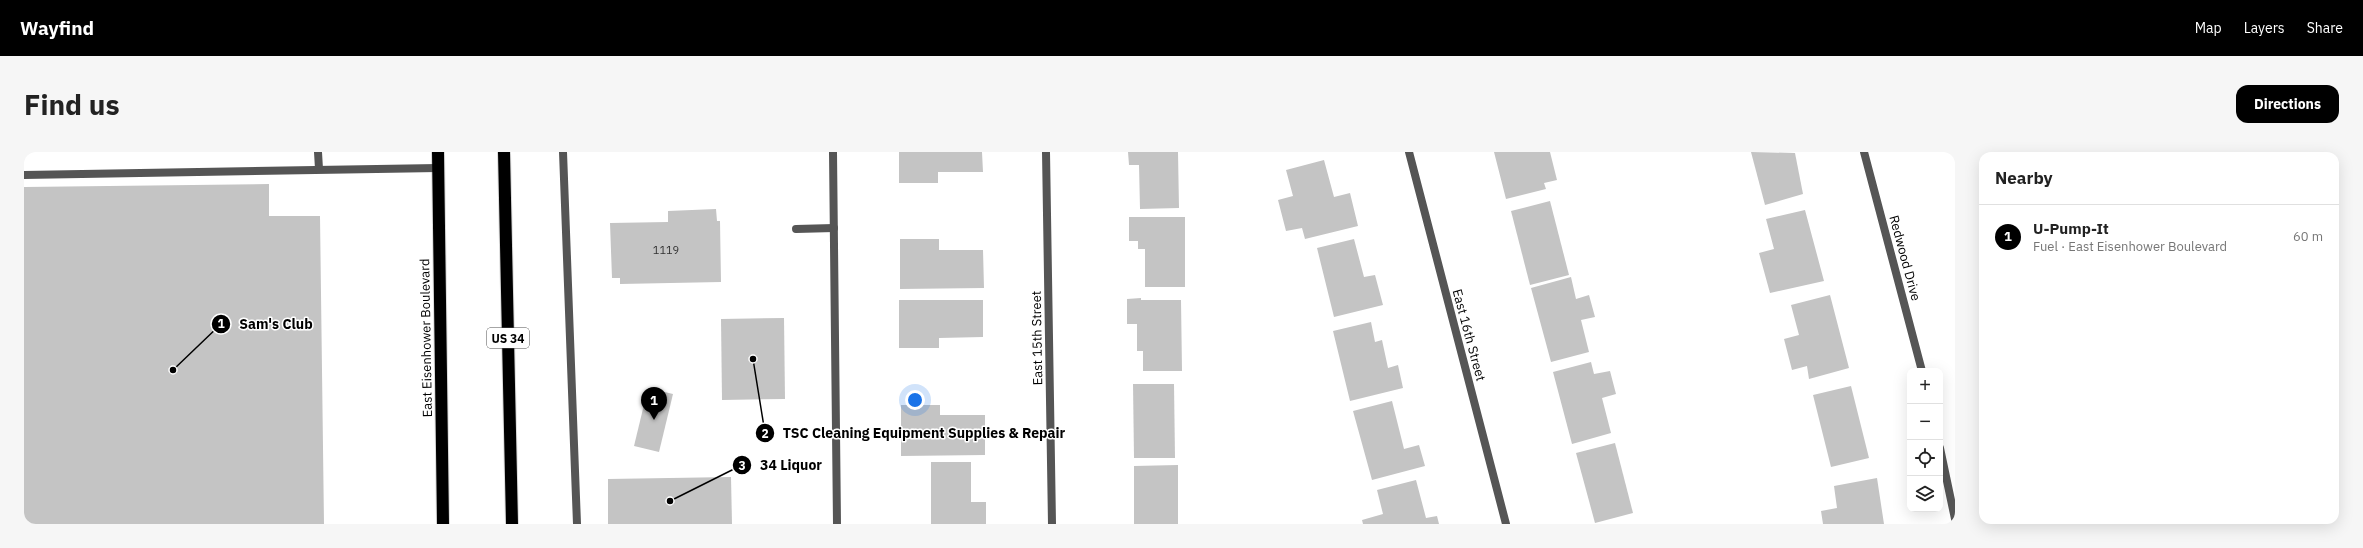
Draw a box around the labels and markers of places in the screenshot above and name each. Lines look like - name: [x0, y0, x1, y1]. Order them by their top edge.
- callout: Sam's Club: [211, 311, 320, 337]
- pin: 1: [641, 387, 667, 420]
- callout: TSC Cleaning Equipment Supplies & Repair: [755, 420, 1073, 446]
- callout: 34 Liquor: [732, 452, 830, 478]

